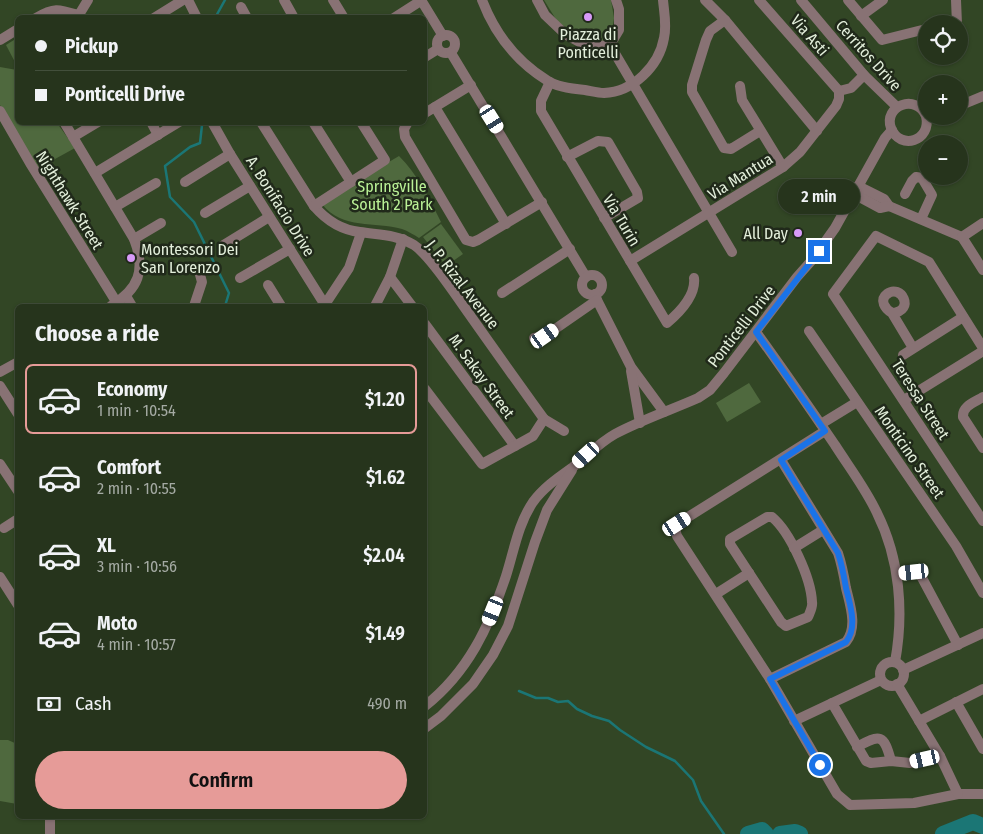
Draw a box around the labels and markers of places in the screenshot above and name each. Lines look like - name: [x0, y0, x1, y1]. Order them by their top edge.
- marker: Piazza di Ponticelli: [582, 11, 594, 23]
- place label: Piazza di Ponticelli: [558, 25, 618, 62]
- place label: All Day: [744, 224, 789, 243]
- marker: All Day: [792, 227, 804, 239]
- place label: Montessori Dei San Lorenzo: [141, 240, 239, 277]
- marker: Montessori Dei San Lorenzo: [125, 252, 137, 264]

